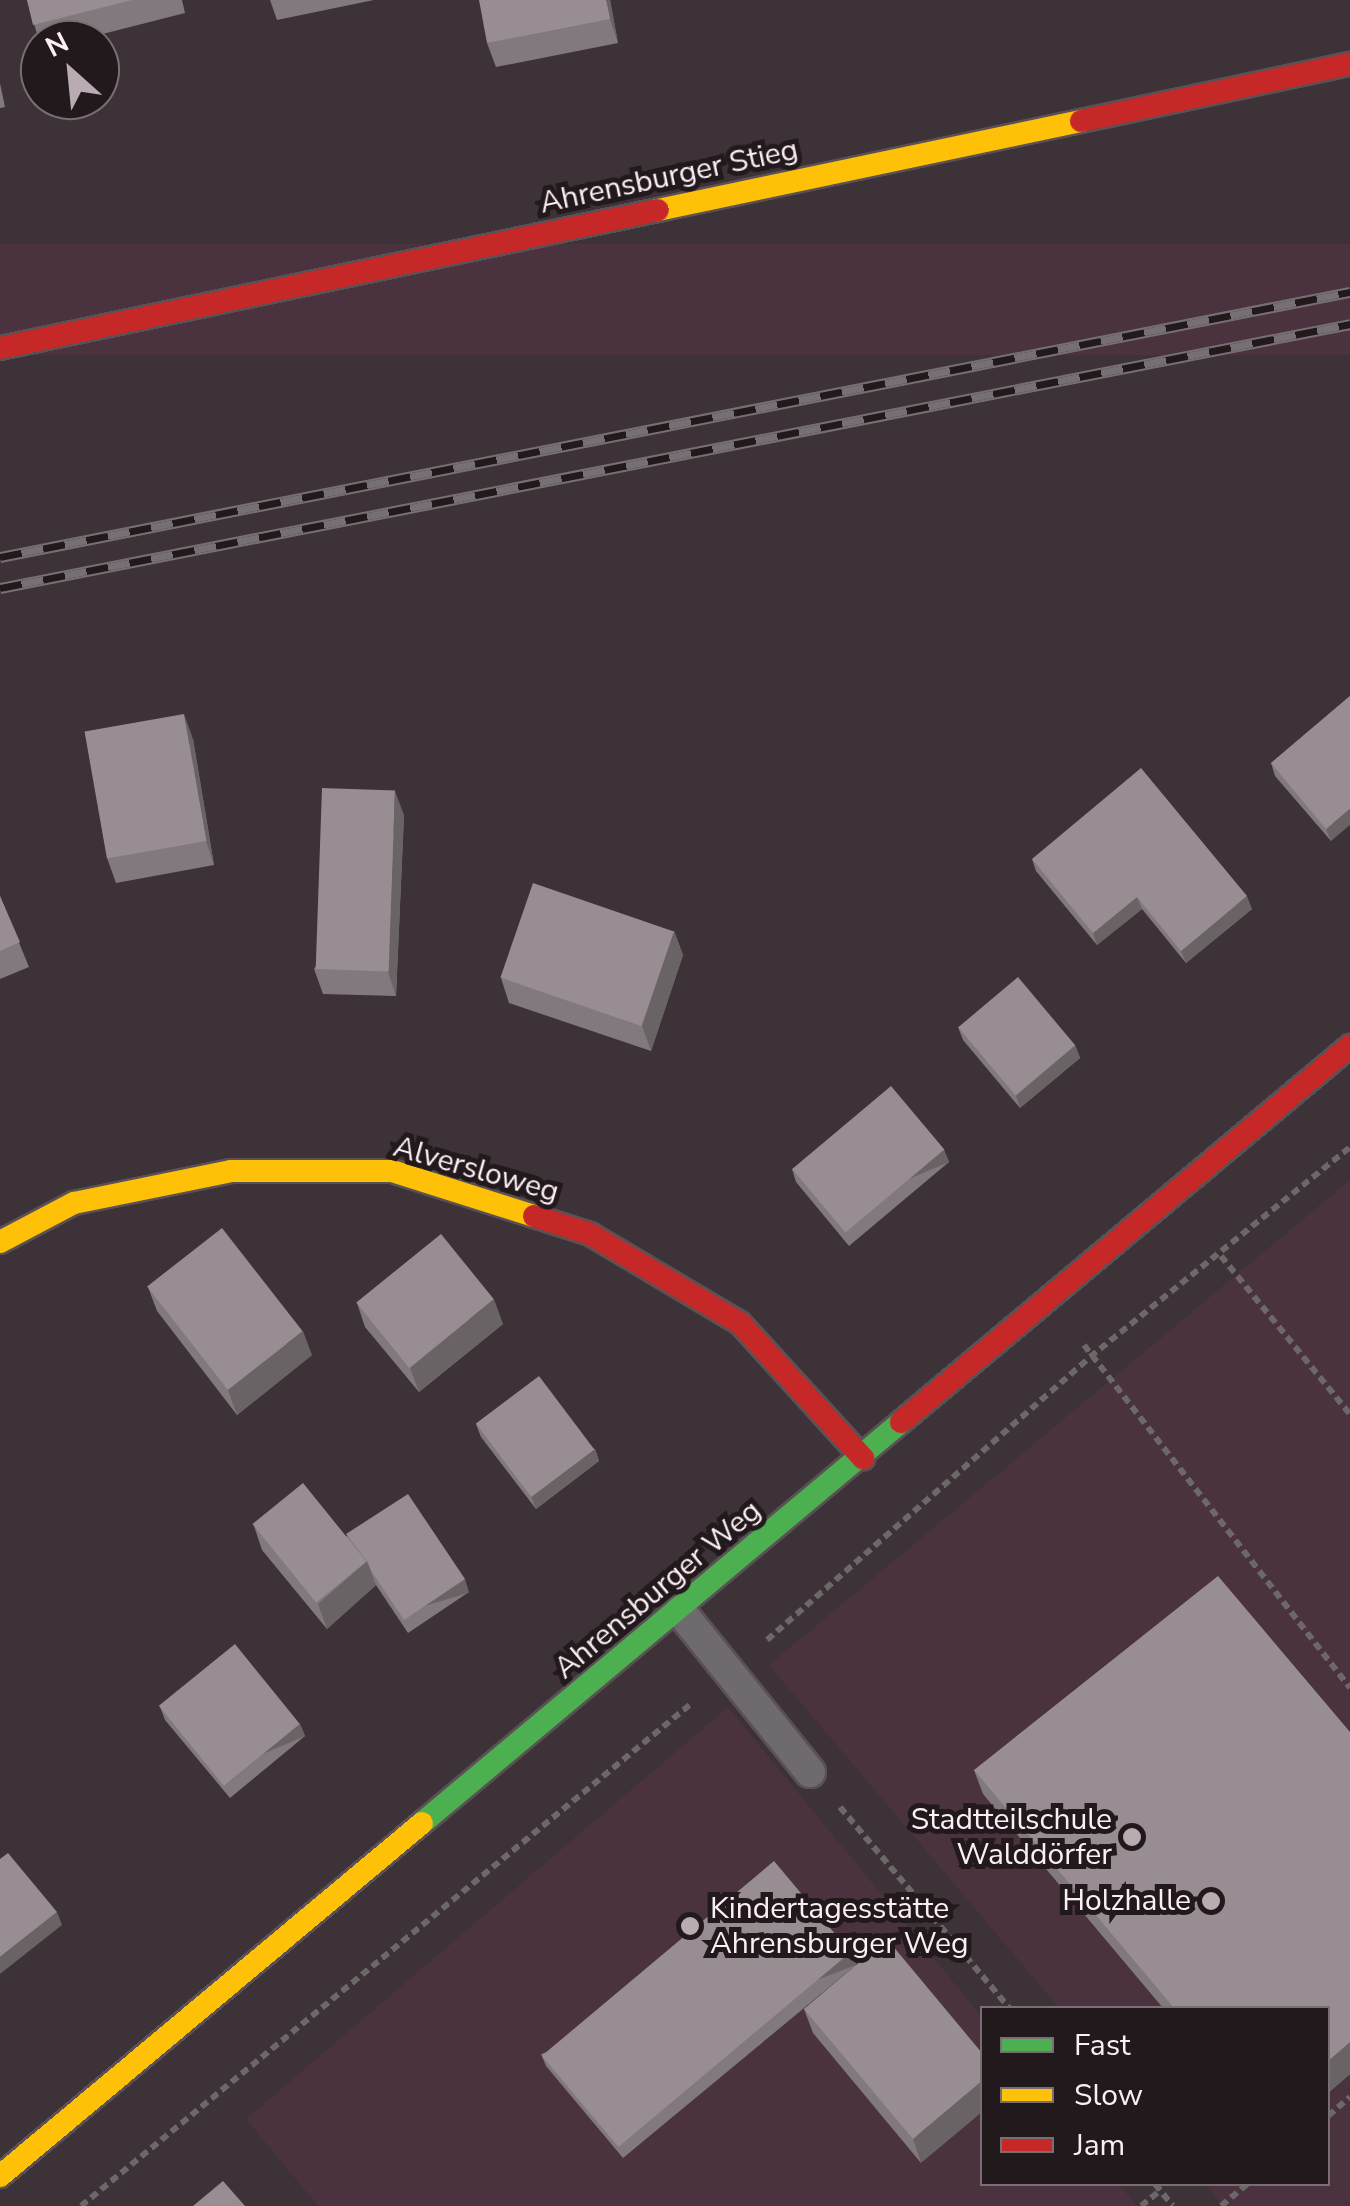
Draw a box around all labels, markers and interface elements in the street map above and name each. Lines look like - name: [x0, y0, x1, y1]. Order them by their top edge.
- north arrow: [20, 20, 120, 120]
- text: N: [39, 23, 75, 67]
- street label: Ahrensburger Stieg: [537, 132, 801, 222]
- street label: Alversloweg: [389, 1129, 563, 1211]
- street label: Ahrensburger Weg: [547, 1493, 769, 1687]
- place label: Stadtteilschule Walddörfer: [911, 1802, 1112, 1872]
- marker: Stadtteilschule Walddörfer: [1121, 1826, 1143, 1848]
- place label: Holzhalle: [1062, 1883, 1191, 1919]
- marker: Holzhalle: [1200, 1890, 1222, 1912]
- place label: Kindertagesstätte Ahrensburger Weg: [710, 1891, 969, 1962]
- marker: Kindertagesstätte Ahrensburger Weg: [679, 1915, 701, 1937]
- legend: [980, 2006, 1330, 2186]
- text: Fast: [1074, 2025, 1131, 2066]
- text: Slow: [1074, 2075, 1143, 2116]
- text: Jam: [1074, 2125, 1125, 2166]

